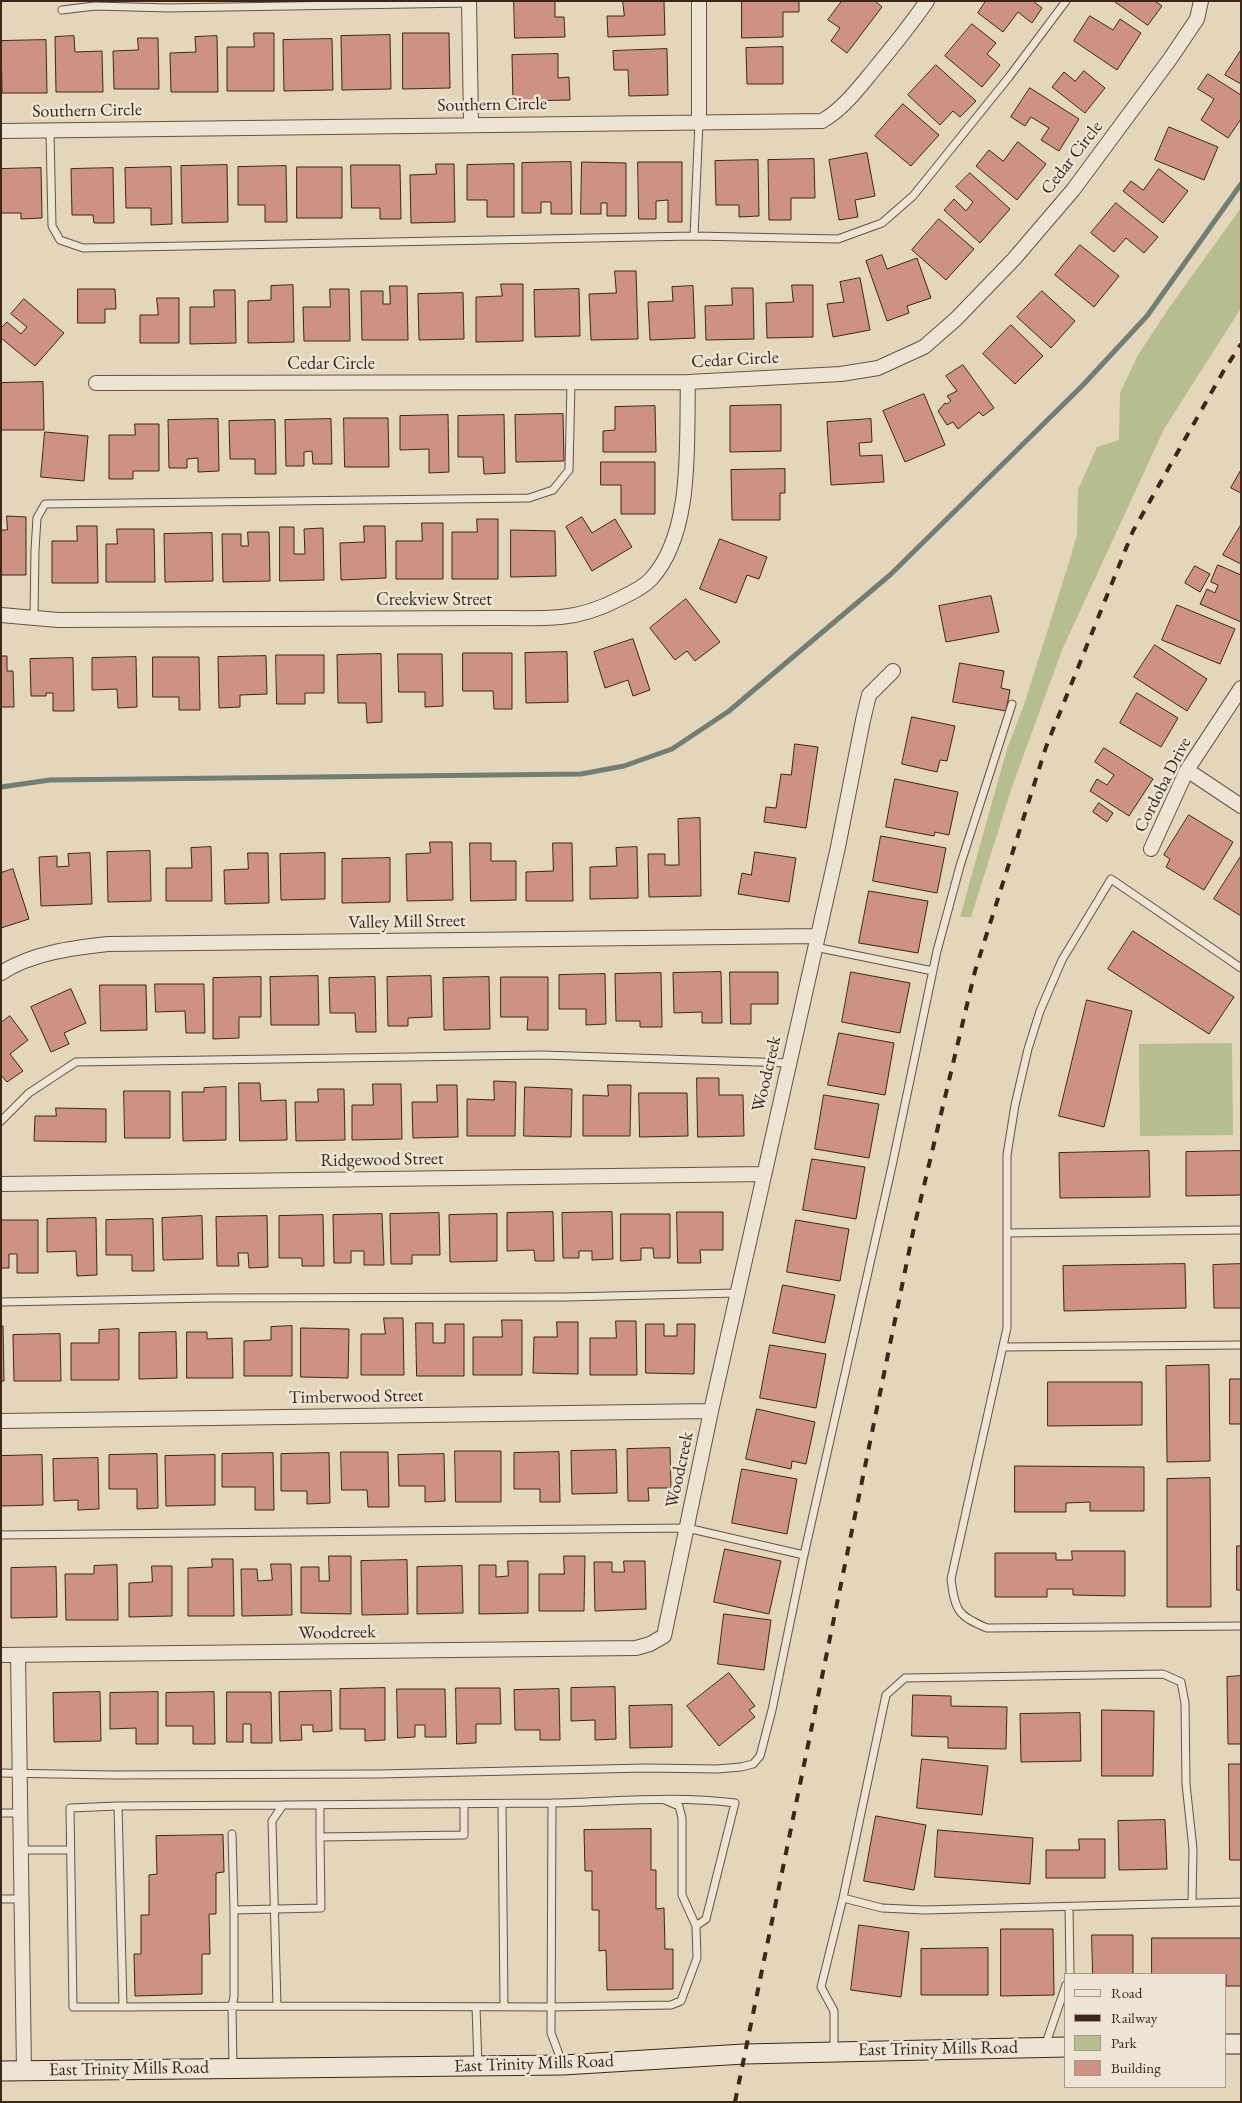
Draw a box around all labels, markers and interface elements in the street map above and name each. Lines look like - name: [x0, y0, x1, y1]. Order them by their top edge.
- street label: Southern Circle: [437, 93, 547, 117]
- street label: Southern Circle: [32, 99, 142, 123]
- street label: Cedar Circle: [1037, 117, 1107, 199]
- street label: Cedar Circle: [691, 347, 779, 373]
- street label: Cedar Circle: [287, 353, 375, 375]
- street label: Creekview Street: [376, 589, 492, 611]
- street label: Cordoba Drive: [1130, 734, 1196, 836]
- street label: Valley Mill Street: [348, 910, 466, 934]
- street label: Woodcreek: [748, 1034, 786, 1114]
- street label: Ridgewood Street: [320, 1148, 444, 1172]
- street label: Timberwood Street: [288, 1385, 424, 1409]
- street label: Woodcreek: [661, 1430, 699, 1510]
- street label: Woodcreek: [298, 1622, 376, 1644]
- legend: [1064, 1973, 1227, 2088]
- text: Road: [1111, 1983, 1142, 2002]
- text: Railway: [1111, 2008, 1157, 2027]
- text: Park: [1111, 2033, 1137, 2052]
- street label: East Trinity Mills Road: [858, 2037, 1018, 2061]
- street label: East Trinity Mills Road: [454, 2050, 614, 2078]
- street label: East Trinity Mills Road: [49, 2057, 209, 2081]
- text: Building: [1111, 2058, 1161, 2077]

